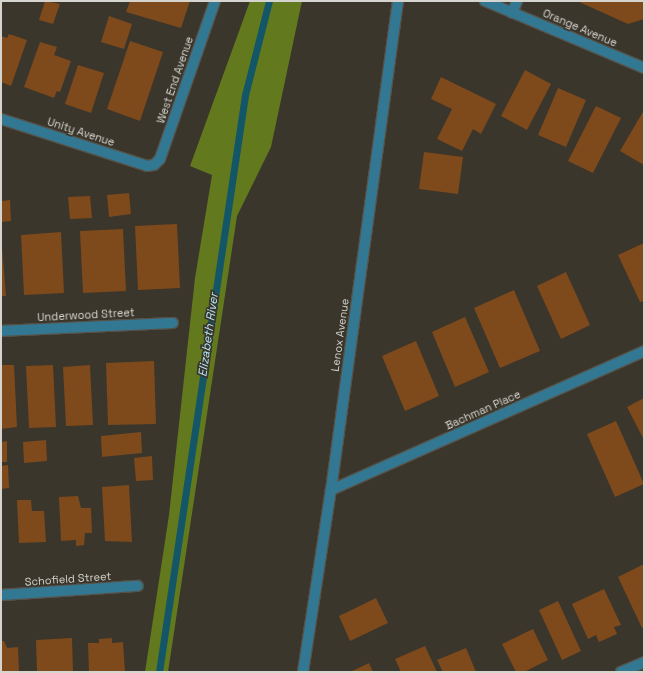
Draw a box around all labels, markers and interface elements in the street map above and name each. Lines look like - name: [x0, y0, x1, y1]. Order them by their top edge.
- street label: Orange Avenue: [541, 6, 619, 50]
- street label: West End Avenue: [154, 35, 196, 125]
- street label: Unity Avenue: [46, 115, 116, 149]
- water label: Elizabeth River: [196, 292, 222, 378]
- street label: Lenox Avenue: [328, 298, 352, 372]
- street label: Underwood Street: [37, 306, 135, 324]
- street label: Bachman Place: [443, 388, 523, 432]
- street label: Schofield Street: [24, 569, 112, 589]

